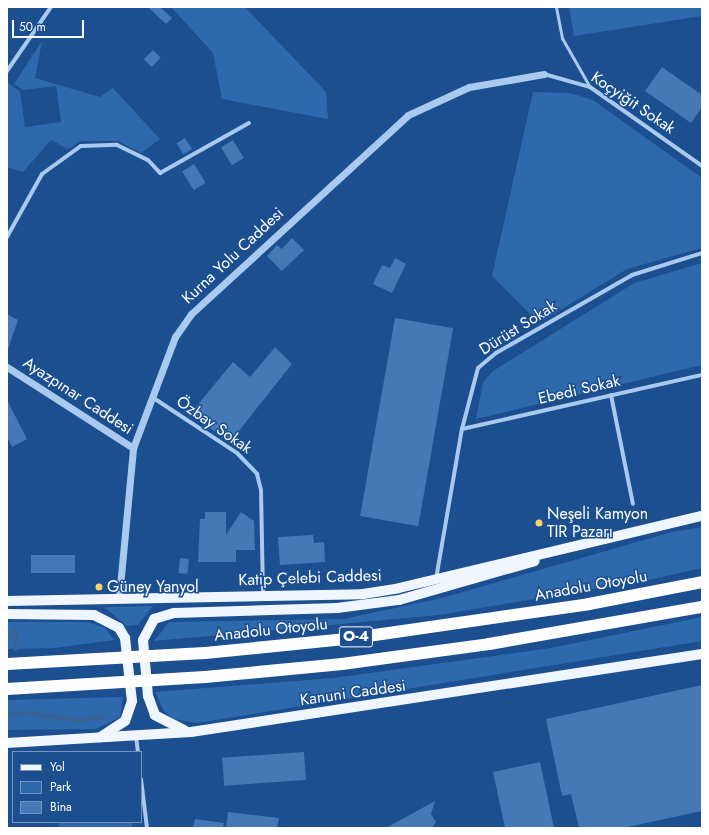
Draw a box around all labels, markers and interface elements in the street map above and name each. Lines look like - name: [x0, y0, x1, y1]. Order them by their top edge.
- scale bar: [14, 12, 86, 38]
- text: 50 m: [19, 18, 46, 36]
- street label: Koçyiğit Sokak: [587, 68, 679, 138]
- street label: Kurna Yolu Caddesi: [178, 204, 288, 308]
- street label: Dürüst Sokak: [476, 297, 560, 359]
- street label: Ayazpınar Caddesi: [19, 353, 137, 439]
- street label: Ebedi Sokak: [536, 371, 622, 409]
- street label: Özbay Sokak: [173, 392, 255, 458]
- place label: Neşeli Kamyon TIR Pazarı: [547, 504, 648, 542]
- marker: Neşeli Kamyon TIR Pazarı: [534, 518, 544, 528]
- street label: Katip Çelebi Caddesi: [238, 566, 382, 590]
- street label: Anadolu Otoyolu: [533, 567, 649, 605]
- place label: Güney Yanyol: [107, 577, 199, 597]
- marker: Güney Yanyol: [94, 582, 104, 592]
- street label: Anadolu Otoyolu: [213, 614, 329, 646]
- road number: O-4: [338, 624, 374, 650]
- street label: Kanuni Caddesi: [299, 676, 407, 710]
- legend: [12, 751, 142, 823]
- text: Yol: [50, 758, 65, 776]
- text: Park: [50, 778, 71, 796]
- text: Bina: [50, 798, 72, 816]

